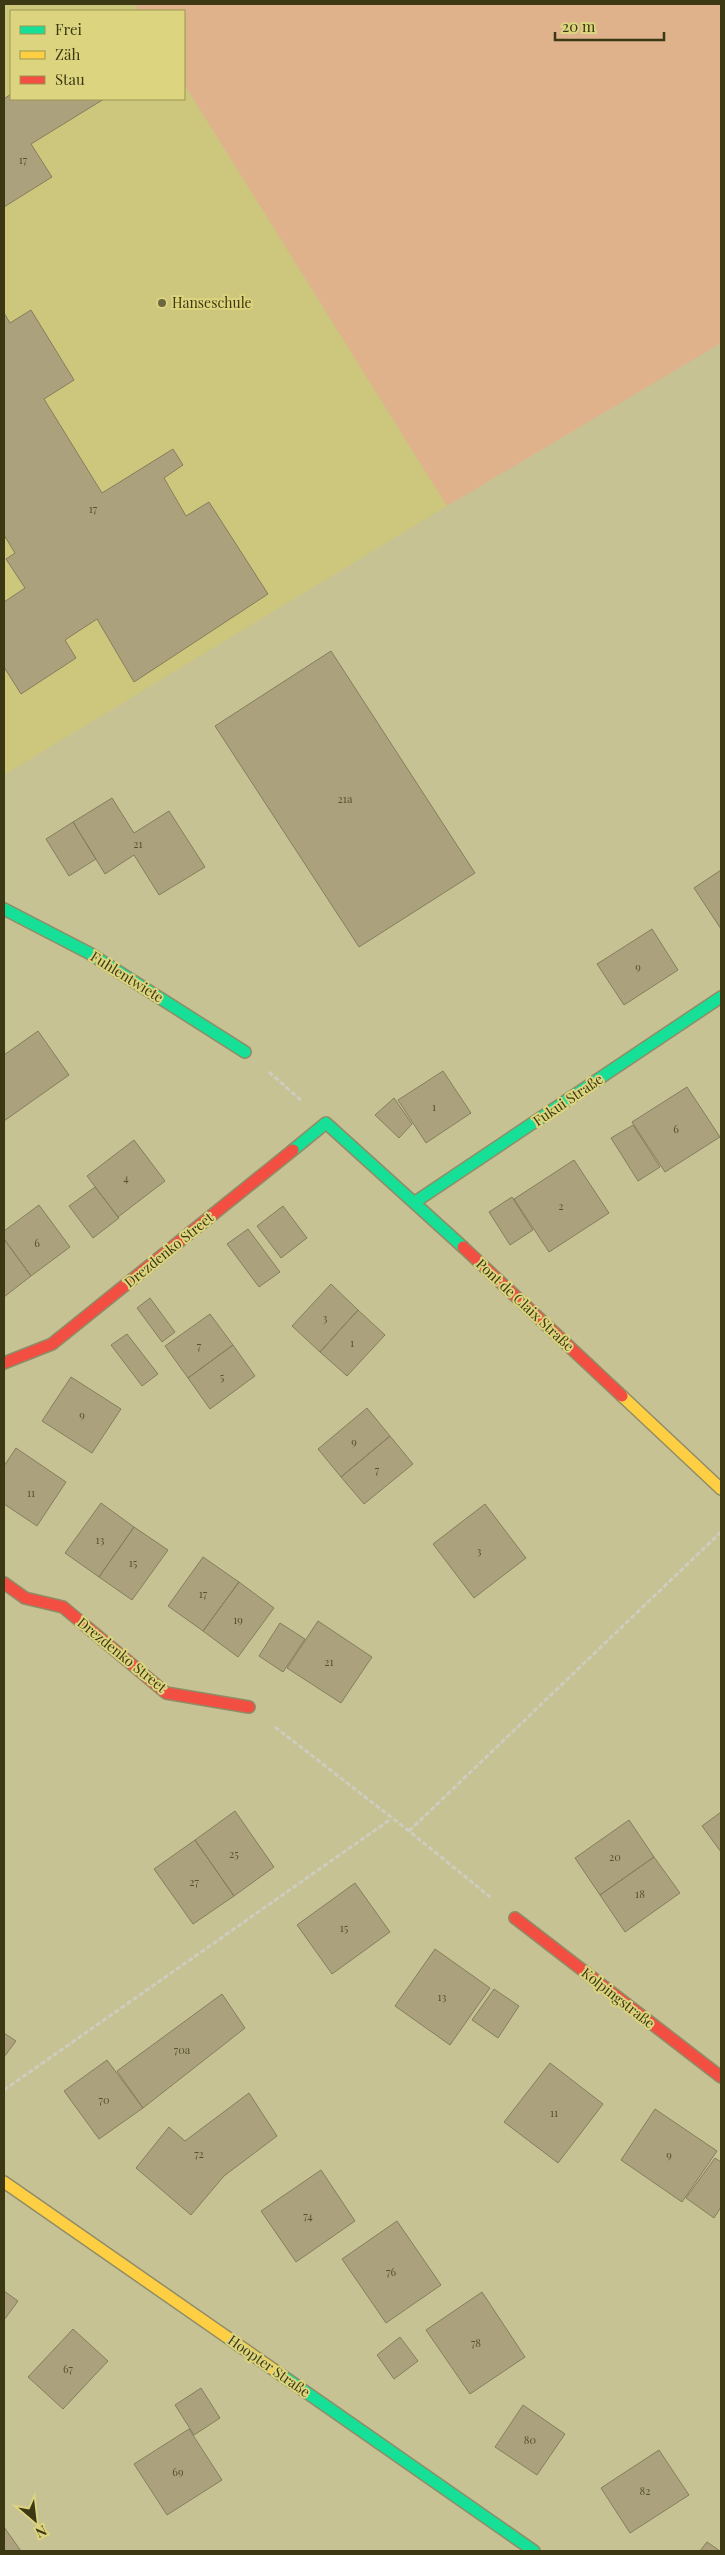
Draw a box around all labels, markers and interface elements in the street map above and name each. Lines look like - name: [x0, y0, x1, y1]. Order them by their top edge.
- legend: [10, 10, 185, 100]
- scale bar: [555, 10, 664, 42]
- text: 20 m: [562, 16, 596, 36]
- text: Frei: [55, 19, 83, 39]
- text: Zäh: [55, 44, 80, 64]
- text: Stau: [55, 69, 85, 89]
- house number: 17: [19, 152, 28, 167]
- place label: Hanseschule: [172, 293, 252, 312]
- marker: Hanseschule: [156, 297, 168, 309]
- house number: 17: [89, 501, 98, 516]
- house number: 21a: [338, 791, 353, 806]
- house number: 21: [133, 836, 143, 851]
- street label: Fuhlentwiete: [87, 947, 167, 1007]
- house number: 9: [635, 959, 641, 974]
- street label: Fukui Straße: [529, 1069, 606, 1130]
- house number: 1: [432, 1099, 436, 1114]
- house number: 6: [673, 1121, 679, 1136]
- house number: 4: [123, 1170, 129, 1185]
- house number: 2: [558, 1198, 564, 1213]
- street label: Drezdenko Street: [120, 1207, 218, 1291]
- house number: 6: [34, 1235, 40, 1250]
- street label: Pont de Claix Straße: [472, 1254, 578, 1355]
- house number: 3: [323, 1310, 328, 1325]
- house number: 1: [350, 1335, 354, 1350]
- house number: 7: [197, 1338, 202, 1353]
- house number: 5: [220, 1369, 225, 1384]
- house number: 9: [79, 1407, 85, 1422]
- house number: 9: [351, 1434, 357, 1449]
- house number: 7: [375, 1462, 380, 1477]
- house number: 11: [27, 1485, 35, 1500]
- house number: 13: [96, 1532, 104, 1547]
- house number: 3: [477, 1543, 482, 1558]
- house number: 15: [129, 1555, 138, 1570]
- house number: 17: [199, 1586, 208, 1601]
- house number: 19: [233, 1612, 243, 1627]
- street label: Drezdenko Street: [74, 1613, 172, 1697]
- house number: 21: [324, 1654, 334, 1669]
- house number: 25: [229, 1846, 239, 1861]
- house number: 20: [609, 1849, 621, 1864]
- house number: 27: [189, 1874, 199, 1889]
- house number: 18: [635, 1886, 645, 1901]
- house number: 15: [340, 1920, 349, 1935]
- street label: Kolpingstraße: [578, 1963, 659, 2032]
- house number: 13: [438, 1989, 446, 2004]
- house number: 70a: [174, 2042, 191, 2057]
- house number: 70: [98, 2092, 110, 2107]
- house number: 11: [550, 2105, 558, 2120]
- house number: 72: [194, 2146, 204, 2161]
- house number: 9: [666, 2147, 672, 2162]
- house number: 74: [303, 2208, 313, 2223]
- house number: 76: [386, 2264, 396, 2279]
- street label: Hoopter Straße: [224, 2330, 314, 2401]
- house number: 78: [471, 2335, 481, 2350]
- house number: 67: [63, 2361, 74, 2376]
- house number: 80: [524, 2432, 537, 2447]
- house number: 69: [172, 2464, 184, 2479]
- house number: 82: [640, 2483, 651, 2498]
- north arrow: [10, 2495, 60, 2545]
- text: N: [32, 2521, 50, 2543]

